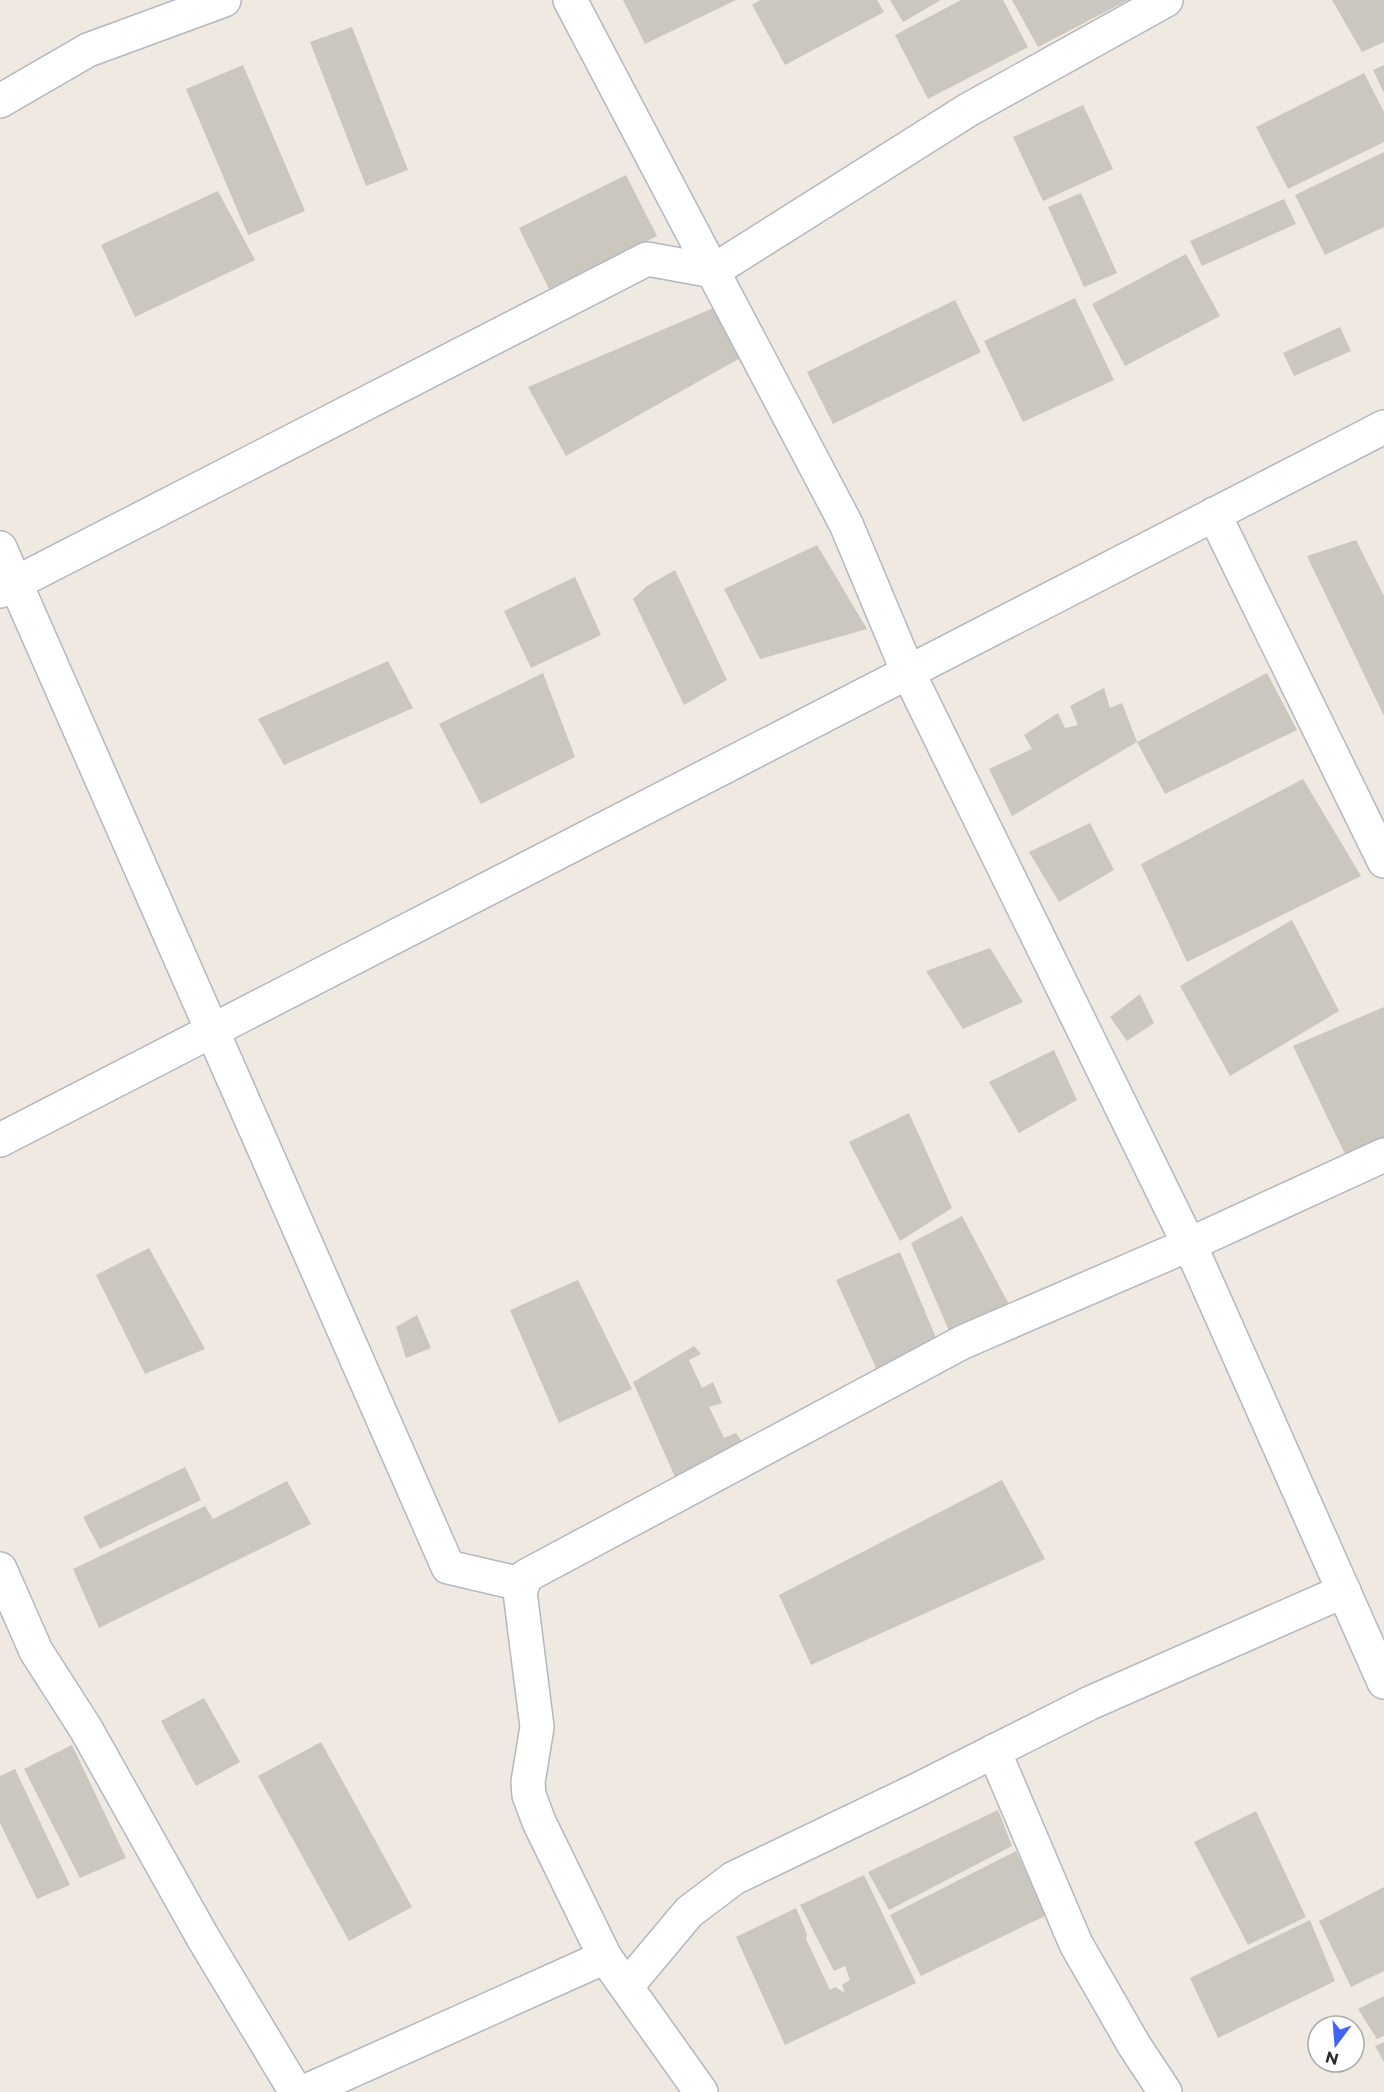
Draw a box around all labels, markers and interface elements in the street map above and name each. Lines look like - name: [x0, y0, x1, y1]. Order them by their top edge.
- north arrow: [1306, 2014, 1366, 2074]
- text: N: [1323, 2047, 1341, 2069]

